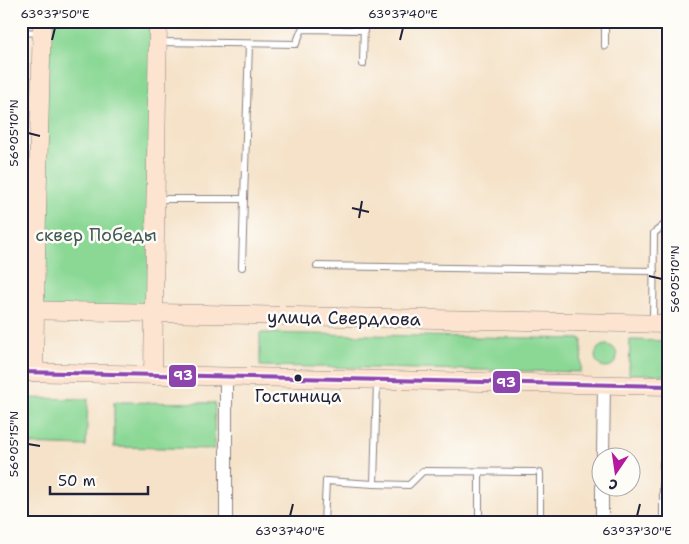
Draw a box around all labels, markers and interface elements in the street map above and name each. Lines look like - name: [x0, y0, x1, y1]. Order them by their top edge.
- text: 63°37'50"E: [20, 6, 90, 22]
- text: 63°37'40"E: [368, 6, 438, 22]
- text: 56°05'10"N: [6, 99, 22, 167]
- park label: сквер Победы: [35, 223, 157, 247]
- text: 56°05'10"N: [667, 245, 683, 313]
- street label: улица Свердлова: [267, 305, 421, 331]
- line badge: 93: [168, 364, 197, 388]
- text: 93: [173, 366, 193, 384]
- line badge: 93: [492, 370, 521, 394]
- marker: Гостиница: [293, 373, 303, 383]
- text: 93: [496, 373, 516, 391]
- place label: Гостиница: [255, 385, 342, 407]
- text: 56°05'15"N: [6, 411, 22, 477]
- north arrow: [592, 446, 642, 496]
- scale bar: [50, 464, 148, 496]
- text: 50 m: [58, 471, 96, 491]
- text: С: [607, 475, 619, 494]
- text: 63°37'40"E: [255, 523, 325, 539]
- text: 63°37'30"E: [602, 523, 672, 539]

